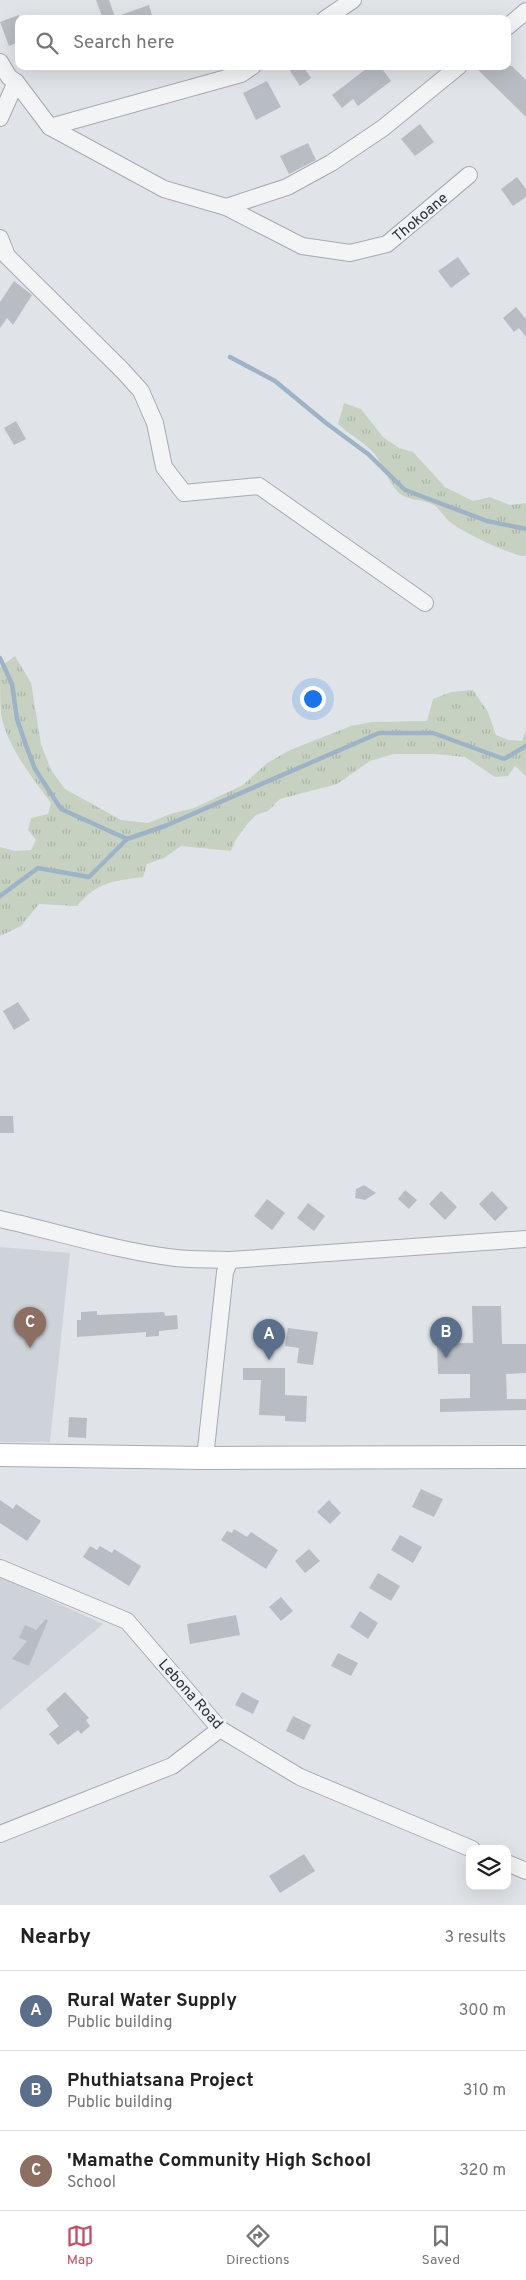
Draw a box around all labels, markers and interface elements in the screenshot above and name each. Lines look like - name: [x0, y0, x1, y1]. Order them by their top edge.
- search box: [15, 15, 511, 70]
- icon: search: [33, 29, 61, 57]
- text: Search here: [73, 31, 175, 55]
- street label: Thokoane: [389, 189, 453, 247]
- your location: [300, 686, 326, 712]
- pin: C: [14, 1307, 46, 1348]
- pin: B: [430, 1317, 462, 1358]
- pin: A: [253, 1319, 285, 1360]
- street label: Lebona Road: [153, 1656, 226, 1734]
- map controls: [466, 1845, 511, 1890]
- button: layers: [466, 1845, 511, 1890]
- text: Nearby: [20, 1924, 91, 1951]
- text: 3 results: [444, 1928, 506, 1948]
- text: Rural Water Supply: [67, 1989, 237, 2013]
- text: A: [30, 2001, 42, 2021]
- text: 300 m: [459, 2001, 506, 2021]
- text: Public building: [67, 2013, 172, 2033]
- text: Phuthiatsana Project: [67, 2069, 254, 2093]
- text: B: [30, 2081, 42, 2101]
- text: 310 m: [463, 2081, 506, 2101]
- text: Public building: [67, 2093, 172, 2113]
- text: 'Mamathe Community High School: [67, 2149, 371, 2173]
- text: C: [31, 2161, 41, 2181]
- text: 320 m: [459, 2161, 506, 2181]
- text: School: [67, 2173, 116, 2193]
- tab: Map: [66, 2222, 94, 2269]
- tab: Directions: [226, 2222, 290, 2269]
- tab: Saved: [422, 2222, 460, 2269]

